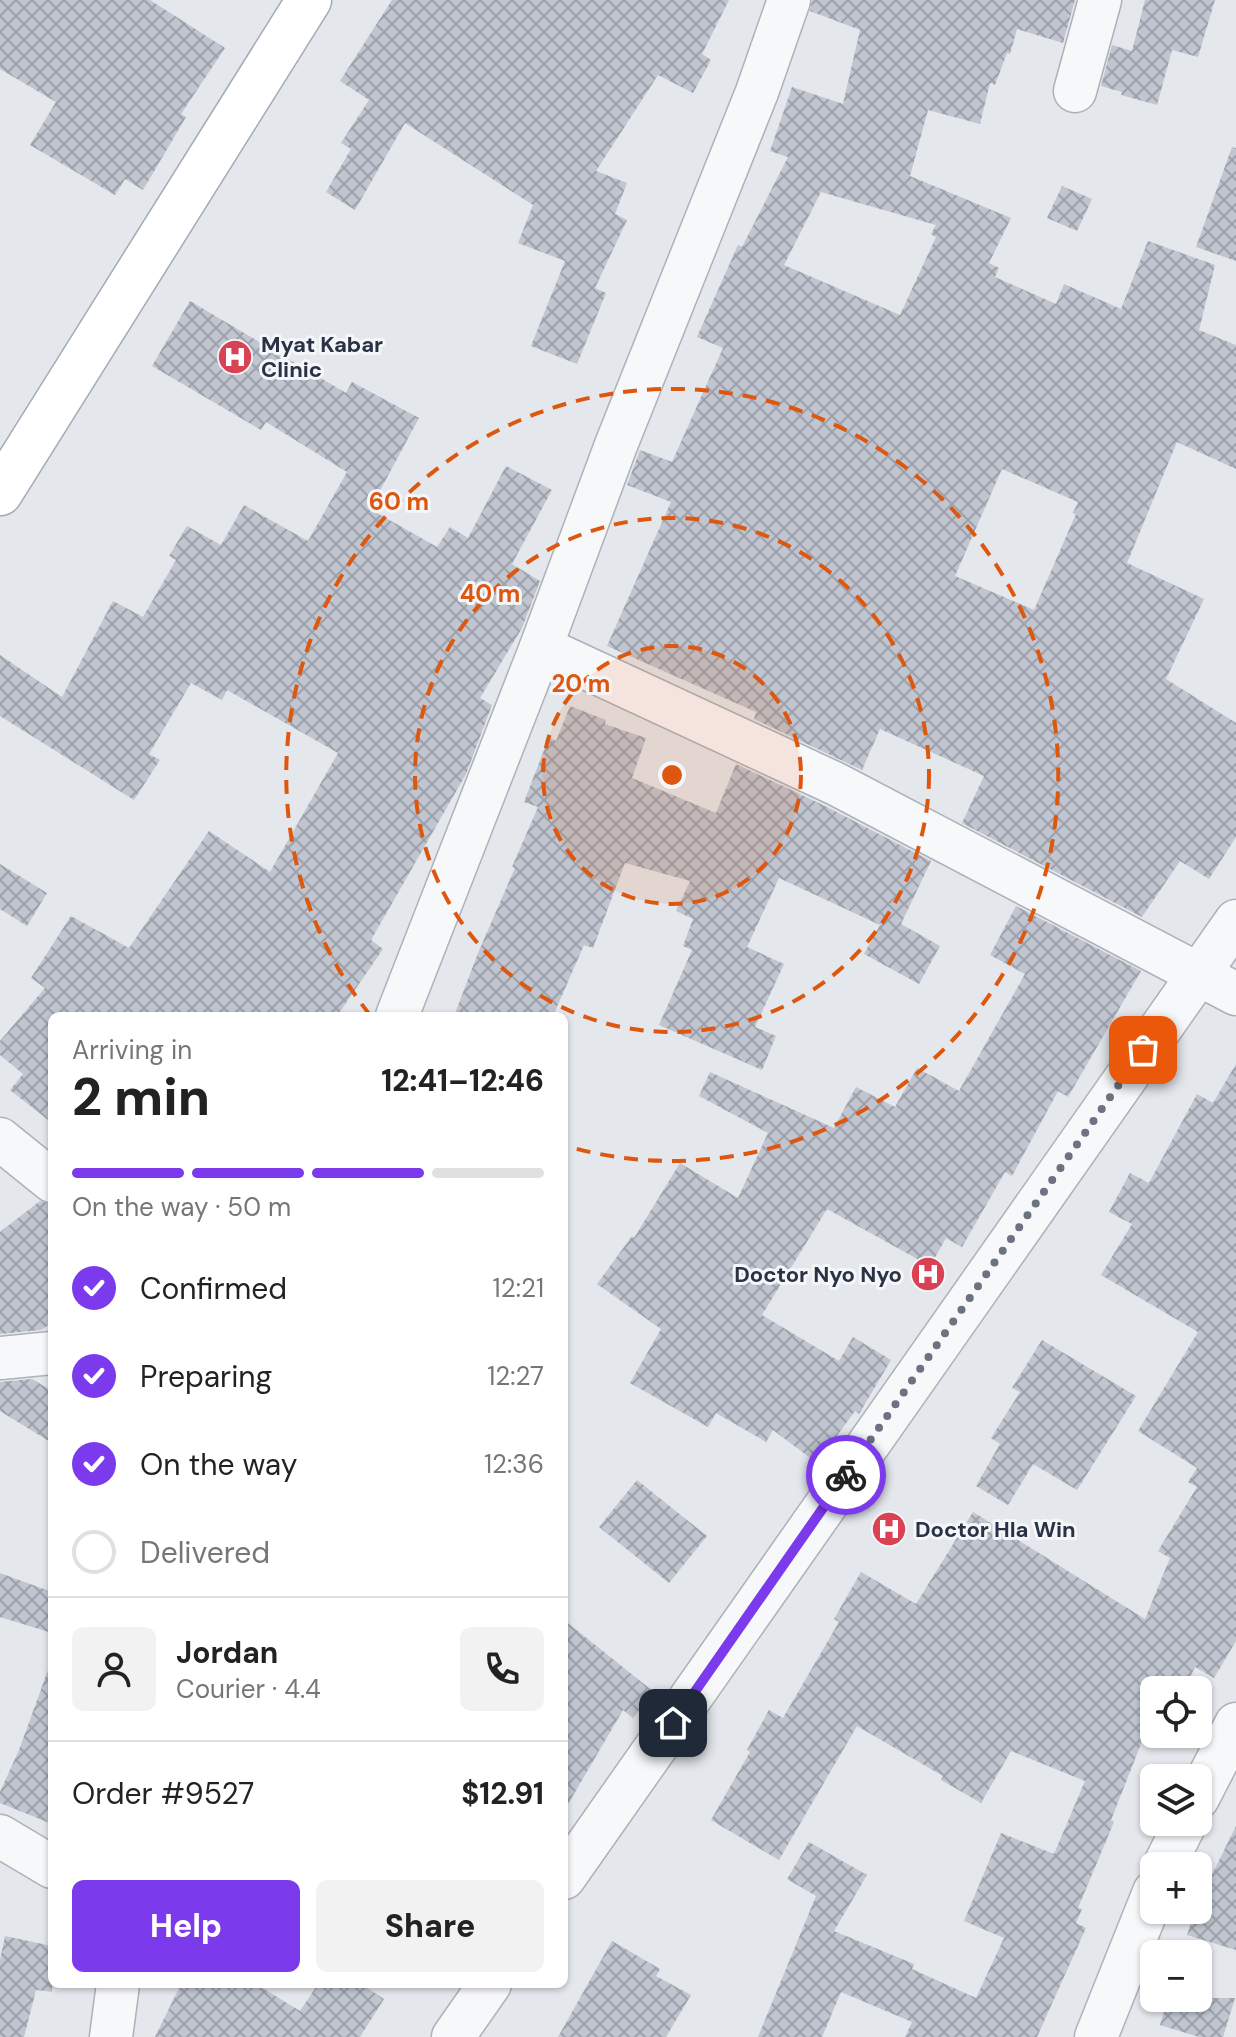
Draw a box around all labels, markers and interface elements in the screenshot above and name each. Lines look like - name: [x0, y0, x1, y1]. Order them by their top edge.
- place label: Myat Kabar Clinic: [261, 330, 383, 384]
- hospital icon: Myat Kabar Clinic: [216, 338, 254, 376]
- text: 60 m: [369, 486, 429, 517]
- text: 40 m: [460, 578, 520, 609]
- text: 20 m: [552, 668, 610, 699]
- centre of rings: [658, 761, 686, 789]
- pin: [1109, 1016, 1177, 1084]
- icon: bag: [1121, 1028, 1165, 1072]
- text: Arriving in: [72, 1033, 192, 1067]
- text: 12:41–12:46: [381, 1061, 544, 1100]
- text: 2 min: [72, 1063, 210, 1131]
- text: On the way · 50 m: [72, 1190, 291, 1224]
- hospital icon: Doctor Nyo Nyo: [909, 1255, 947, 1293]
- place label: Doctor Nyo Nyo: [734, 1260, 902, 1289]
- icon: check: [72, 1266, 116, 1310]
- text: Confirmed: [140, 1269, 287, 1308]
- text: 12:21: [493, 1271, 544, 1305]
- icon: check: [72, 1354, 116, 1398]
- text: Preparing: [140, 1357, 272, 1396]
- text: 12:27: [487, 1359, 544, 1393]
- courier: [806, 1435, 886, 1515]
- icon: check: [72, 1442, 116, 1486]
- text: On the way: [140, 1445, 297, 1484]
- text: 12:36: [484, 1447, 544, 1481]
- icon: bike: [824, 1453, 868, 1497]
- hospital icon: Doctor Hla Win: [870, 1510, 908, 1548]
- place label: Doctor Hla Win: [915, 1515, 1076, 1544]
- text: Delivered: [140, 1533, 270, 1572]
- button: person: [72, 1627, 156, 1711]
- button: phone: [460, 1627, 544, 1711]
- text: Jordan: [176, 1633, 278, 1672]
- text: Courier · 4.4: [176, 1672, 321, 1706]
- map controls: [1140, 1676, 1212, 2012]
- button: locate: [1140, 1676, 1212, 1748]
- pin: [639, 1689, 707, 1757]
- icon: home: [651, 1701, 695, 1745]
- button: layers: [1140, 1764, 1212, 1836]
- text: Order #9527: [72, 1774, 254, 1813]
- text: $12.91: [461, 1774, 544, 1813]
- button: +: [1140, 1852, 1212, 1924]
- button: Help: [72, 1880, 300, 1972]
- button: Share: [316, 1880, 544, 1972]
- button: −: [1140, 1940, 1212, 2012]

